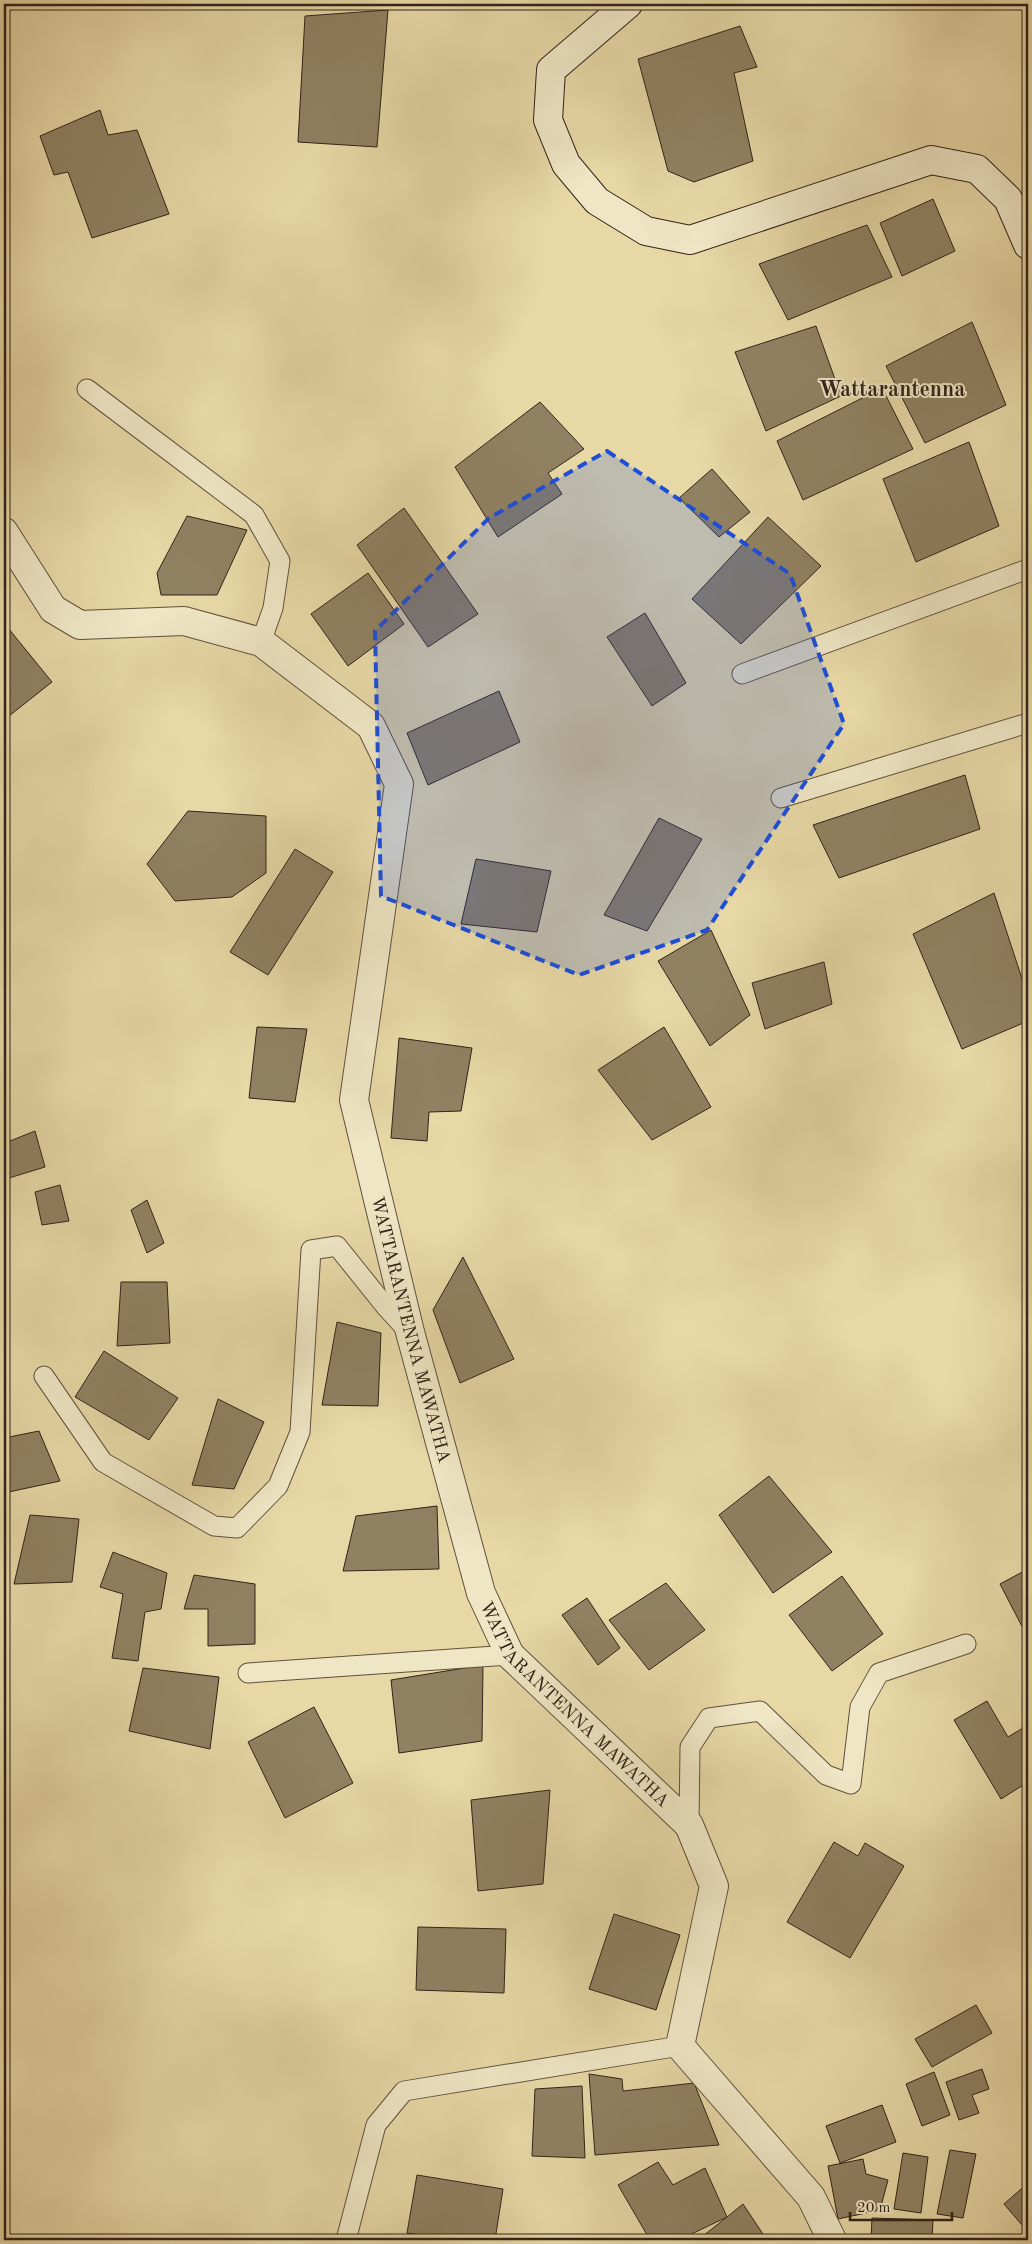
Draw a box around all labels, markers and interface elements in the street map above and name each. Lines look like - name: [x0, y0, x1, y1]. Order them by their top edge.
- district label: Wattarantenna: [819, 379, 965, 401]
- street label: WATTARANTENNA MAWATHA: [368, 1195, 453, 1465]
- street label: WATTARANTENNA MAWATHA: [476, 1599, 672, 1811]
- scale bar: [850, 2189, 952, 2221]
- text: 20 m: [857, 2201, 891, 2216]

